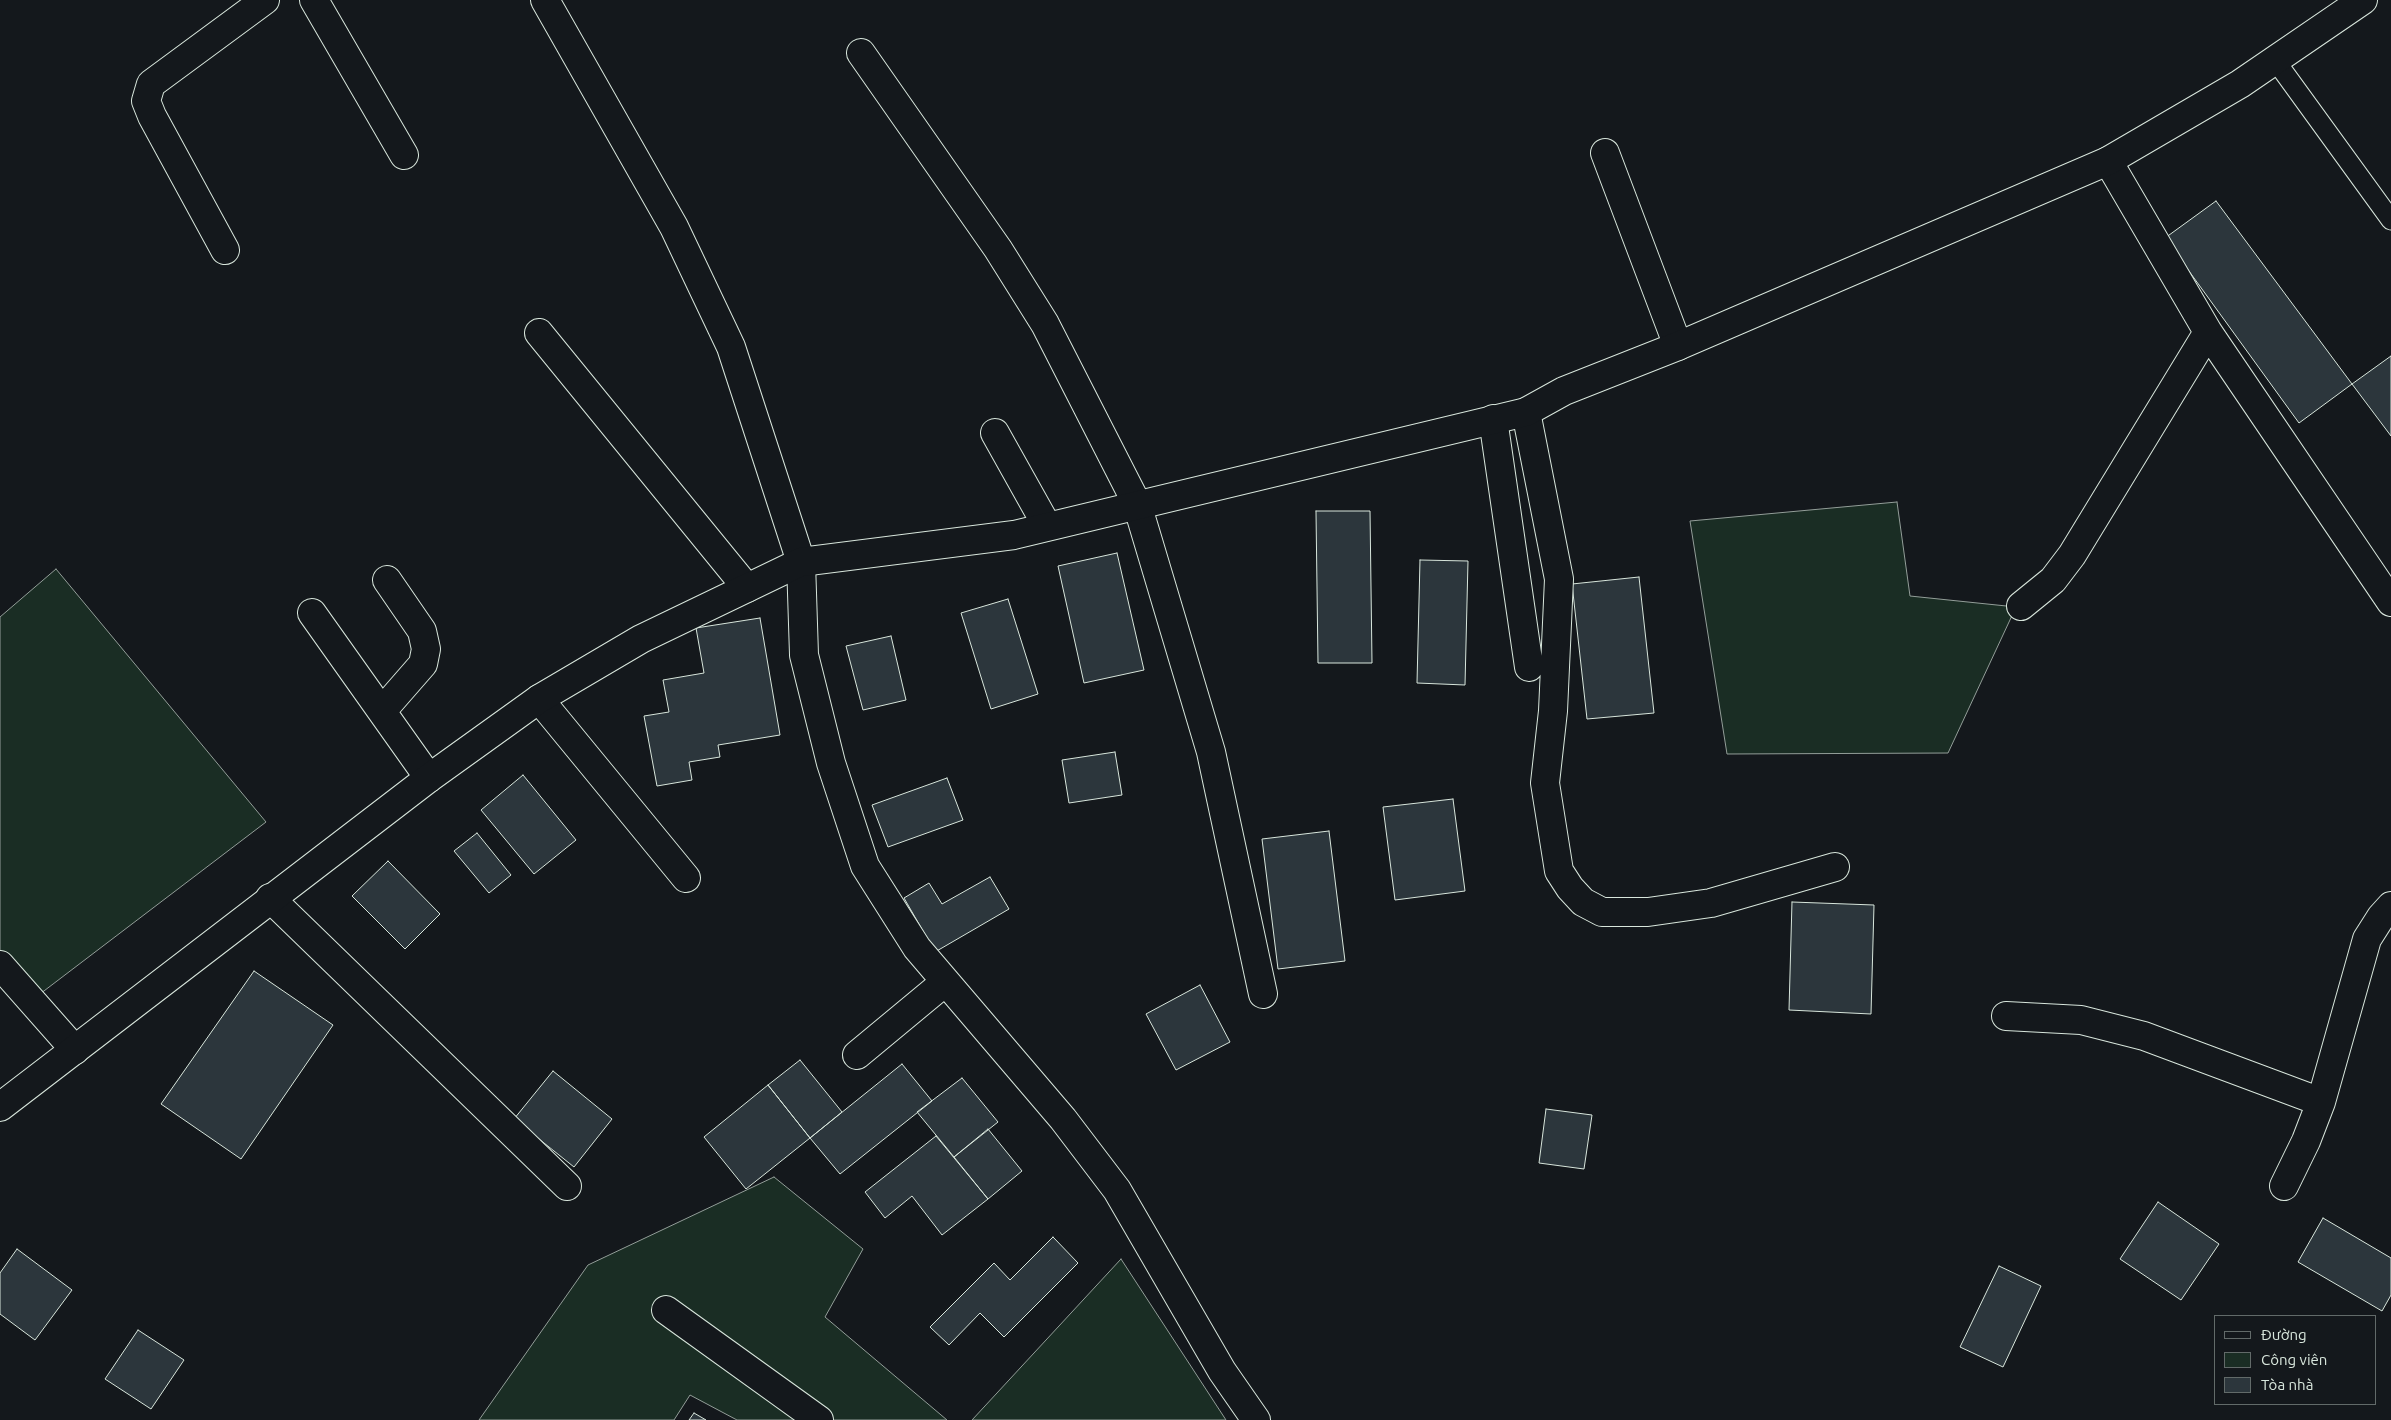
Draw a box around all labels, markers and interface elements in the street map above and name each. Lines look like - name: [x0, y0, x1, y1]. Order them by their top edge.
- legend: [2214, 1315, 2376, 1405]
- text: Đường: [2261, 1326, 2307, 1343]
- text: Công viên: [2261, 1351, 2327, 1368]
- text: Tòa nhà: [2261, 1376, 2313, 1393]

